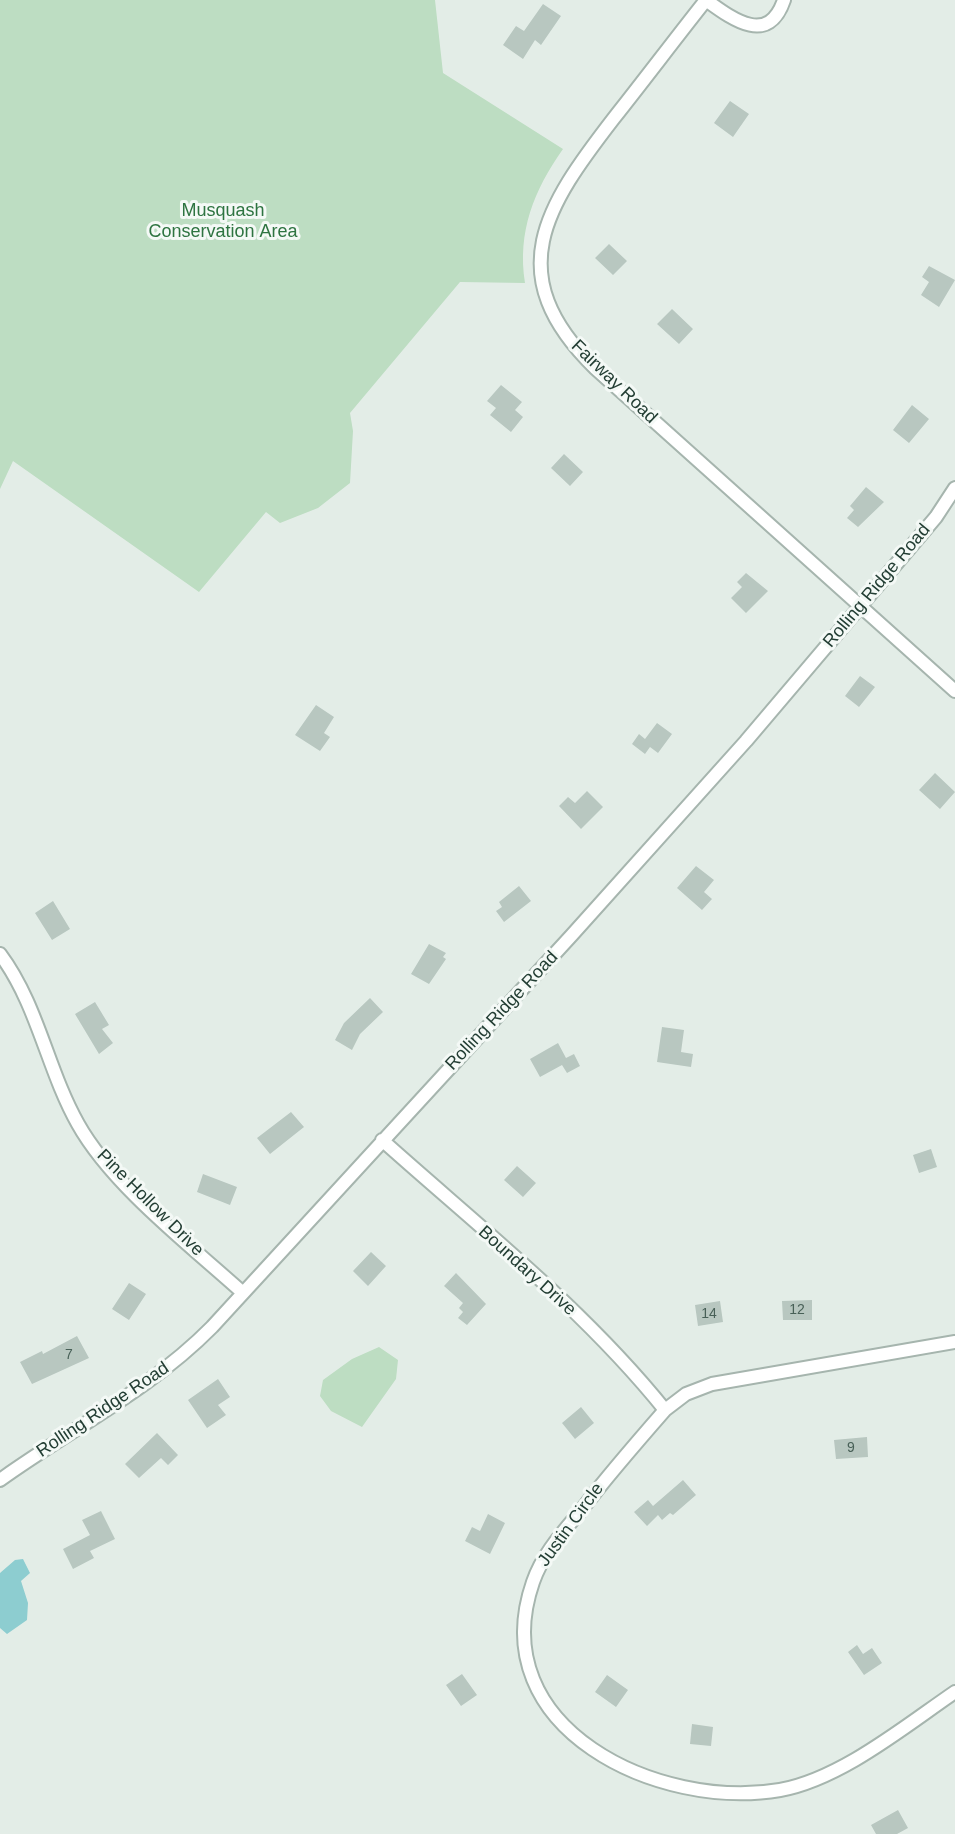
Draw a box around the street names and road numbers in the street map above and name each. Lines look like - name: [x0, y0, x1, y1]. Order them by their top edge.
- street label: Fairway Road: [567, 336, 661, 428]
- street label: Rolling Ridge Road: [819, 520, 935, 652]
- street label: Rolling Ridge Road: [441, 947, 563, 1075]
- street label: Pine Hollow Drive: [92, 1145, 208, 1261]
- street label: Boundary Drive: [474, 1221, 580, 1321]
- street label: Rolling Ridge Road: [33, 1358, 173, 1462]
- street label: Justin Circle: [533, 1479, 609, 1571]

